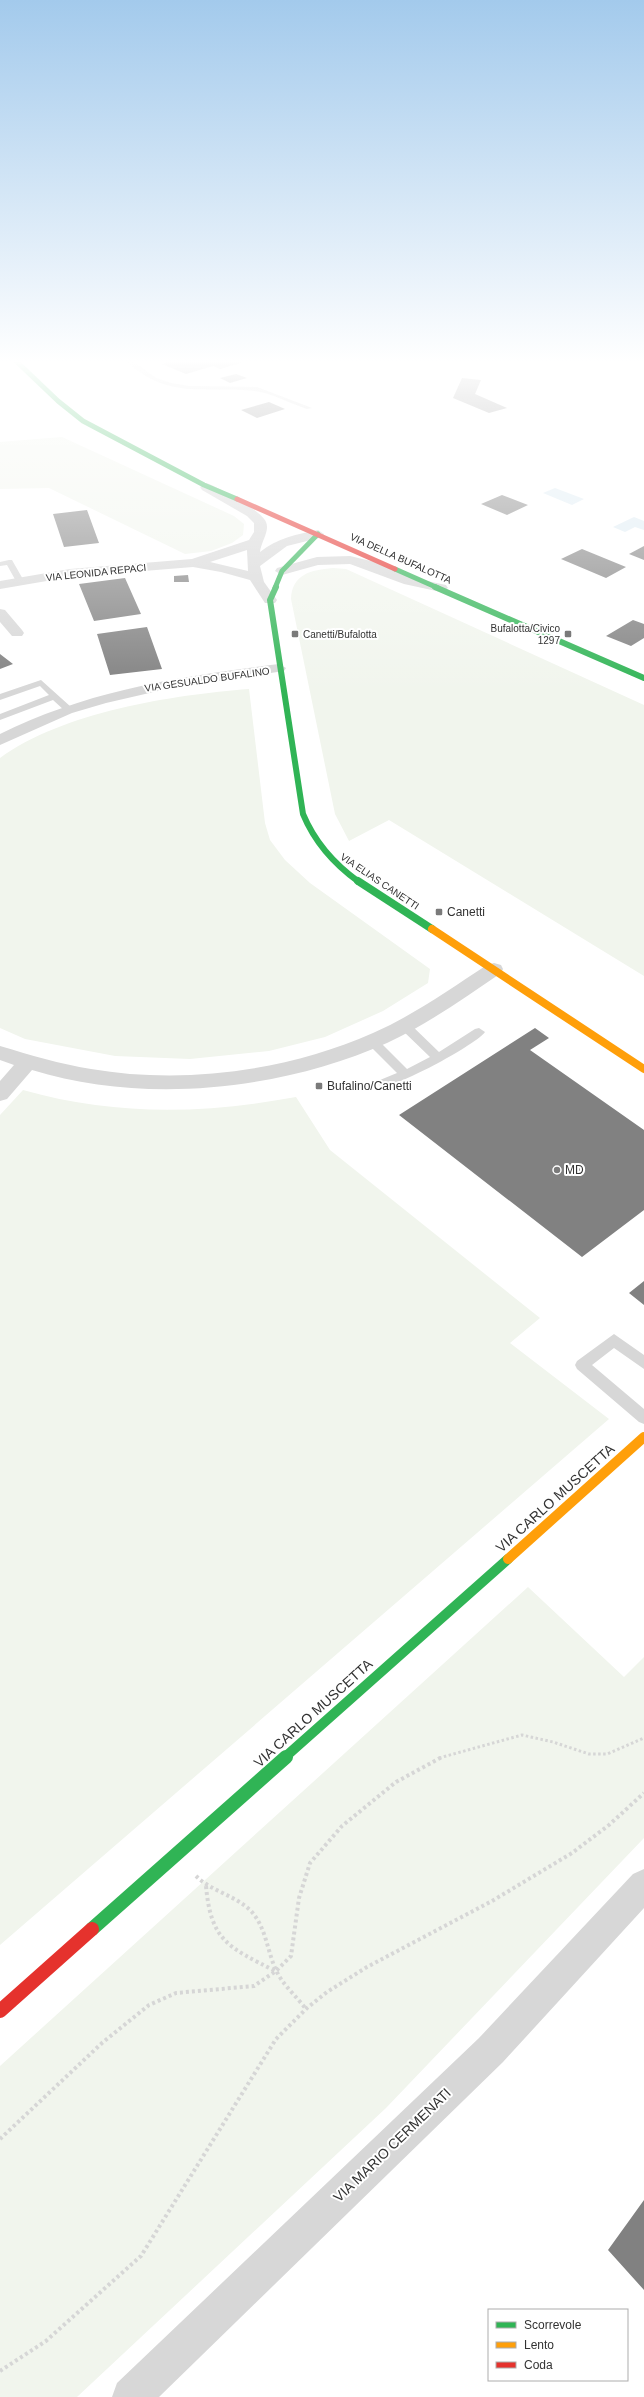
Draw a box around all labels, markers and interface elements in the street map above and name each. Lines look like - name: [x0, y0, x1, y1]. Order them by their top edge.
- street label: VIA DELLA BUFALOTTA: [348, 531, 454, 586]
- street label: VIA LEONIDA REPACI: [45, 562, 147, 583]
- place label: Bufalotta/Civico 1297: [491, 623, 560, 646]
- marker: Canetti/Bufalotta: [290, 629, 300, 639]
- place label: Canetti/Bufalotta: [303, 629, 377, 640]
- marker: Bufalotta/Civico 1297: [563, 629, 573, 639]
- street label: VIA GESUALDO BUFALINO: [144, 665, 271, 694]
- street label: VIA ELIAS CANETTI: [338, 851, 421, 912]
- place label: Canetti: [447, 905, 485, 919]
- marker: Canetti: [434, 907, 444, 917]
- place label: Bufalino/Canetti: [327, 1079, 412, 1093]
- marker: Bufalino/Canetti: [314, 1081, 324, 1091]
- place label: MD: [565, 1163, 584, 1177]
- marker: MD: [552, 1165, 562, 1175]
- street label: VIA CARLO MUSCETTA: [493, 1440, 618, 1555]
- street label: VIA CARLO MUSCETTA: [251, 1655, 376, 1770]
- street label: VIA MARIO CERMENATI: [330, 2085, 454, 2205]
- legend: [488, 2309, 628, 2381]
- text: Scorrevole: [524, 2318, 582, 2332]
- text: Lento: [524, 2338, 554, 2352]
- text: Coda: [524, 2358, 553, 2372]

